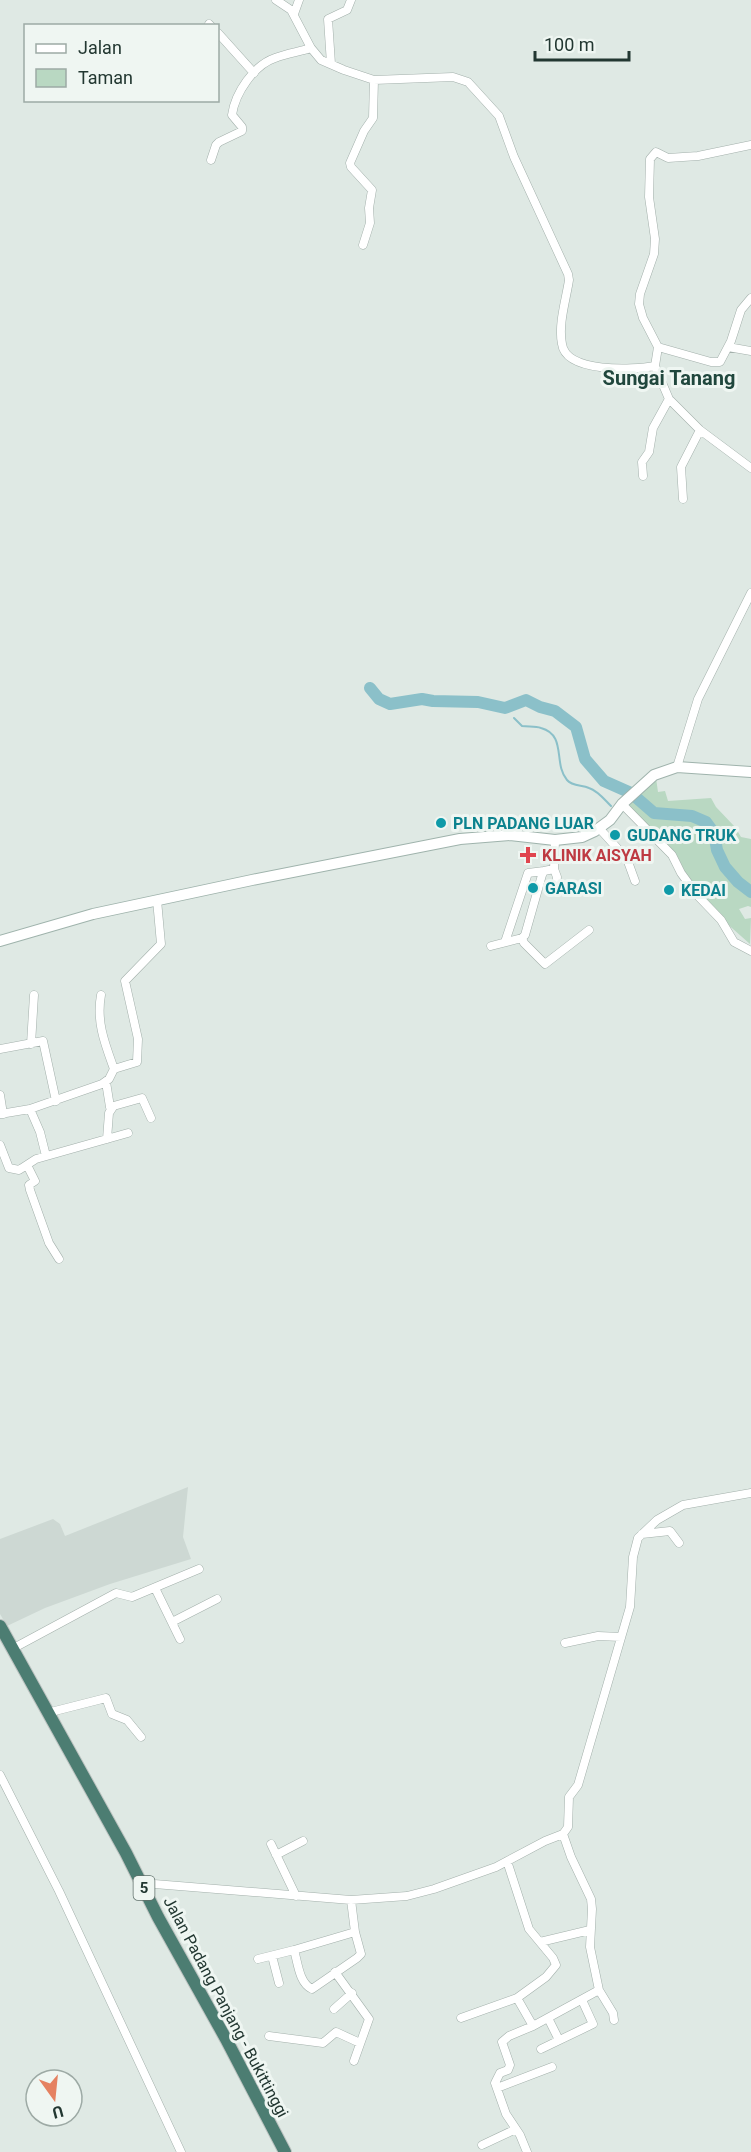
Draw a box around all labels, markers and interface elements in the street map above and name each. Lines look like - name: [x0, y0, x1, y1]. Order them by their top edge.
- legend: [24, 24, 219, 102]
- scale bar: [535, 24, 630, 62]
- text: 100 m: [544, 34, 595, 55]
- text: Jalan: [78, 37, 122, 58]
- text: Taman: [78, 67, 133, 88]
- district label: Sungai Tanang: [603, 366, 735, 390]
- place label: PLN PADANG LUAR: [453, 814, 594, 833]
- marker: PLN PADANG LUAR: [434, 816, 448, 830]
- place label: GUDANG TRUK: [627, 826, 737, 845]
- marker: GUDANG TRUK: [608, 828, 622, 842]
- marker: KLINIK AISYAH: [519, 846, 537, 864]
- place label: KLINIK AISYAH: [542, 846, 652, 865]
- place label: GARASI: [545, 879, 602, 898]
- marker: GARASI: [526, 881, 540, 895]
- place label: KEDAI: [681, 881, 726, 900]
- marker: KEDAI: [662, 883, 676, 897]
- road number: 5: [134, 1876, 154, 1900]
- street label: Jalan Padang Panjang - Bukittinggi: [160, 1893, 292, 2121]
- north arrow: [24, 2068, 84, 2128]
- text: U: [50, 2101, 65, 2123]

